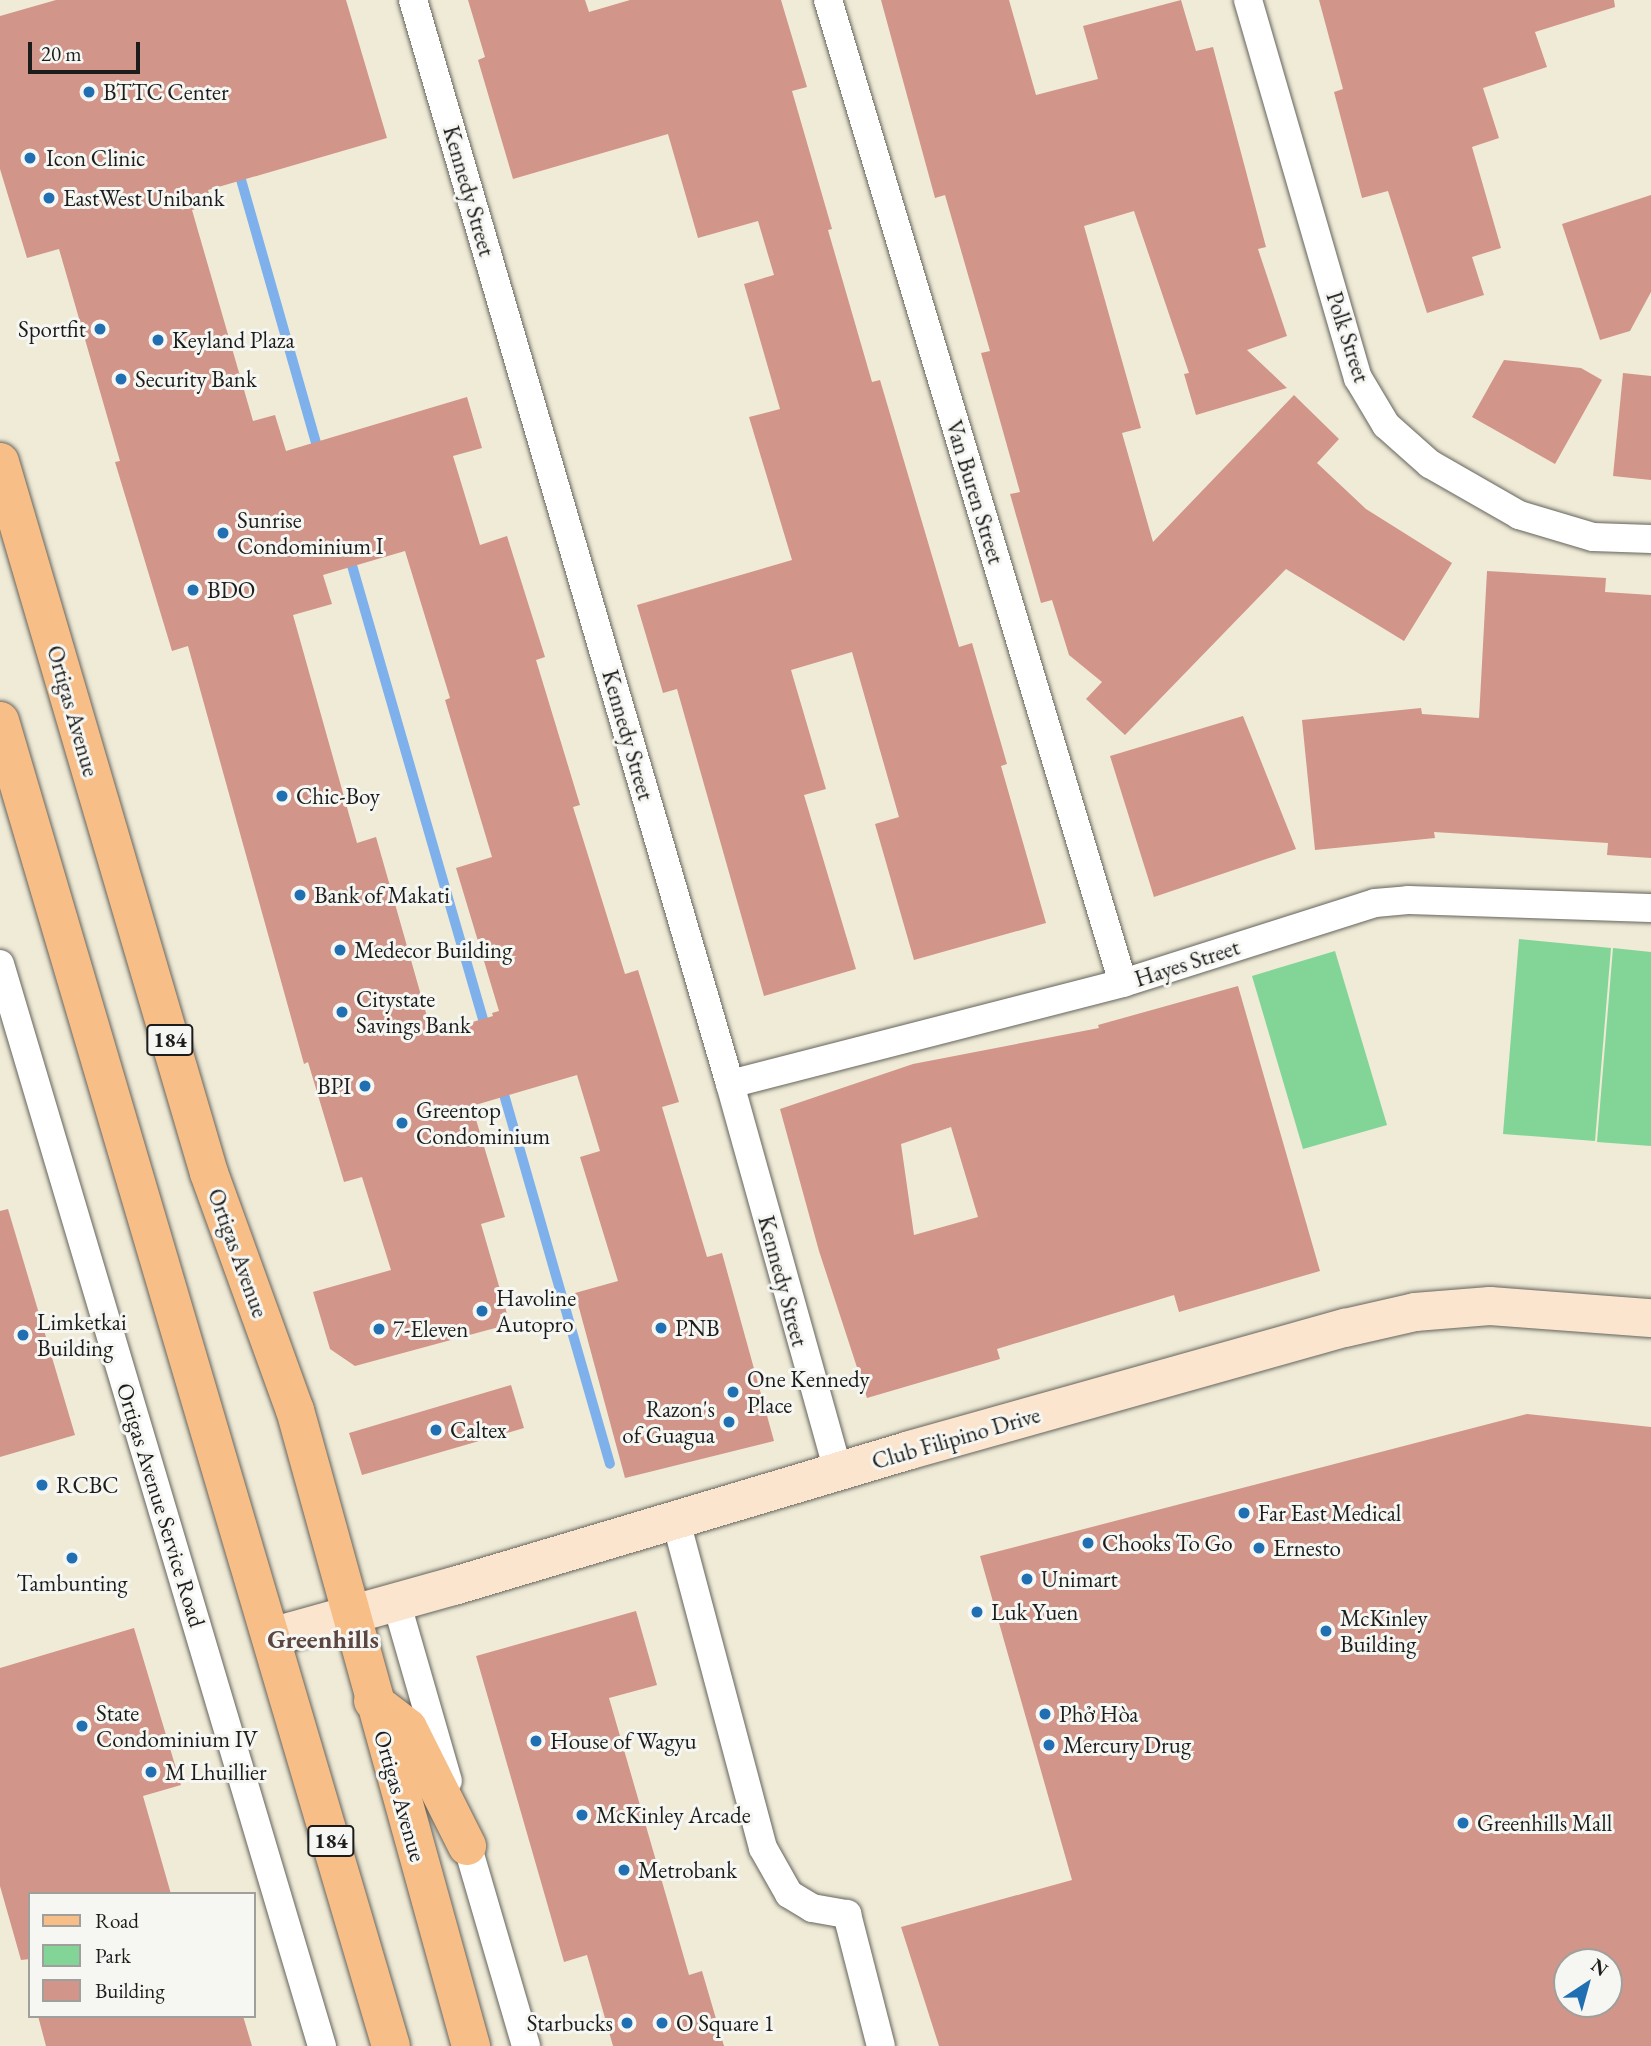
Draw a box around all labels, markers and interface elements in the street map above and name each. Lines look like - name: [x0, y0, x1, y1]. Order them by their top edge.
- scale bar: [32, 28, 144, 72]
- text: 20 m: [41, 40, 82, 67]
- place label: BTTC Center: [103, 78, 229, 106]
- marker: BTTC Center: [81, 84, 97, 100]
- street label: Kennedy Street: [437, 123, 501, 259]
- place label: Icon Clinic: [46, 144, 145, 172]
- marker: Icon Clinic: [20, 148, 40, 168]
- place label: EastWest Unibank: [63, 184, 224, 212]
- marker: EastWest Unibank: [41, 190, 57, 206]
- street label: Polk Street: [1320, 288, 1376, 386]
- place label: Sportfit: [18, 315, 86, 343]
- marker: Sportfit: [92, 321, 108, 337]
- place label: Keyland Plaza: [172, 326, 295, 354]
- marker: Keyland Plaza: [150, 332, 166, 348]
- place label: Security Bank: [135, 365, 257, 393]
- marker: Security Bank: [113, 371, 129, 387]
- street label: Van Buren Street: [940, 417, 1010, 567]
- place label: Sunrise Condominium I: [237, 506, 384, 560]
- marker: Sunrise Condominium I: [215, 525, 231, 541]
- place label: BDO: [207, 576, 255, 604]
- marker: BDO: [185, 582, 201, 598]
- street label: Ortigas Avenue: [41, 642, 105, 780]
- street label: Kennedy Street: [596, 667, 660, 803]
- place label: Chic-Boy: [296, 782, 380, 810]
- marker: Chic-Boy: [274, 788, 290, 804]
- place label: Bank of Makati: [314, 881, 450, 909]
- marker: Bank of Makati: [292, 887, 308, 903]
- street label: Hayes Street: [1131, 933, 1243, 993]
- place label: Medecor Building: [354, 936, 512, 964]
- marker: Medecor Building: [332, 942, 348, 958]
- place label: Citystate Savings Bank: [356, 985, 471, 1039]
- marker: Citystate Savings Bank: [334, 1004, 350, 1020]
- road number: 184: [146, 1023, 194, 1058]
- place label: BPI: [317, 1072, 351, 1100]
- marker: BPI: [357, 1078, 373, 1094]
- place label: Greentop Condominium: [416, 1096, 550, 1150]
- marker: Greentop Condominium: [394, 1115, 410, 1131]
- street label: Ortigas Avenue: [202, 1185, 274, 1321]
- street label: Kennedy Street: [752, 1212, 814, 1350]
- place label: Havoline Autopro: [496, 1284, 576, 1338]
- marker: Havoline Autopro: [474, 1303, 490, 1319]
- place label: Limketkai Building: [37, 1308, 127, 1362]
- place label: PNB: [675, 1314, 719, 1342]
- place label: 7-Eleven: [393, 1315, 468, 1343]
- marker: PNB: [653, 1320, 669, 1336]
- marker: 7-Eleven: [371, 1321, 387, 1337]
- marker: Limketkai Building: [15, 1327, 31, 1343]
- place label: One Kennedy Place: [747, 1365, 870, 1419]
- street label: Ortigas Avenue Service Road: [111, 1380, 211, 1630]
- marker: One Kennedy Place: [725, 1384, 741, 1400]
- place label: Razon's of Guagua: [622, 1395, 715, 1449]
- street label: Club Filipino Drive: [869, 1401, 1043, 1475]
- marker: Razon's of Guagua: [721, 1414, 737, 1430]
- place label: Caltex: [450, 1416, 507, 1444]
- marker: Caltex: [428, 1422, 444, 1438]
- place label: RCBC: [56, 1471, 119, 1499]
- marker: RCBC: [34, 1477, 50, 1493]
- place label: Far East Medical: [1258, 1499, 1401, 1527]
- marker: Far East Medical: [1236, 1505, 1252, 1521]
- place label: Chooks To Go: [1102, 1529, 1233, 1557]
- place label: Ernesto: [1273, 1534, 1341, 1562]
- marker: Chooks To Go: [1080, 1535, 1096, 1551]
- marker: Ernesto: [1251, 1540, 1267, 1556]
- marker: Tambunting: [64, 1550, 80, 1566]
- place label: Unimart: [1041, 1565, 1118, 1593]
- place label: Tambunting: [16, 1569, 128, 1597]
- marker: Unimart: [1019, 1571, 1035, 1587]
- place label: Luk Yuen: [991, 1598, 1078, 1626]
- marker: Luk Yuen: [969, 1604, 985, 1620]
- place label: McKinley Building: [1340, 1604, 1428, 1658]
- marker: McKinley Building: [1318, 1623, 1334, 1639]
- district label: Greenhills: [267, 1624, 379, 1656]
- place label: State Condominium IV: [96, 1699, 258, 1753]
- place label: Phở Hòa: [1059, 1700, 1139, 1728]
- marker: Phở Hòa: [1037, 1706, 1053, 1722]
- marker: State Condominium IV: [74, 1718, 90, 1734]
- street label: Ortigas Avenue: [368, 1727, 432, 1865]
- place label: House of Wagyu: [550, 1727, 697, 1755]
- place label: Mercury Drug: [1063, 1731, 1191, 1759]
- marker: House of Wagyu: [528, 1733, 544, 1749]
- marker: Mercury Drug: [1041, 1737, 1057, 1753]
- place label: M Lhuillier: [165, 1758, 267, 1786]
- marker: M Lhuillier: [143, 1764, 159, 1780]
- place label: McKinley Arcade: [596, 1801, 751, 1829]
- marker: McKinley Arcade: [574, 1807, 590, 1823]
- place label: Greenhills Mall: [1477, 1809, 1612, 1837]
- marker: Greenhills Mall: [1455, 1815, 1471, 1831]
- road number: 184: [306, 1824, 356, 1858]
- place label: Metrobank: [638, 1856, 737, 1884]
- marker: Metrobank: [616, 1862, 632, 1878]
- legend: [28, 1892, 256, 2018]
- text: Road: [95, 1907, 139, 1934]
- text: Park: [95, 1942, 131, 1969]
- north arrow: [1553, 1948, 1623, 2018]
- text: N: [1586, 1953, 1613, 1982]
- text: Building: [95, 1977, 165, 2004]
- place label: Starbucks: [527, 2009, 613, 2037]
- place label: O Square 1: [676, 2009, 774, 2037]
- marker: Starbucks: [619, 2015, 635, 2031]
- marker: O Square 1: [654, 2015, 670, 2031]

